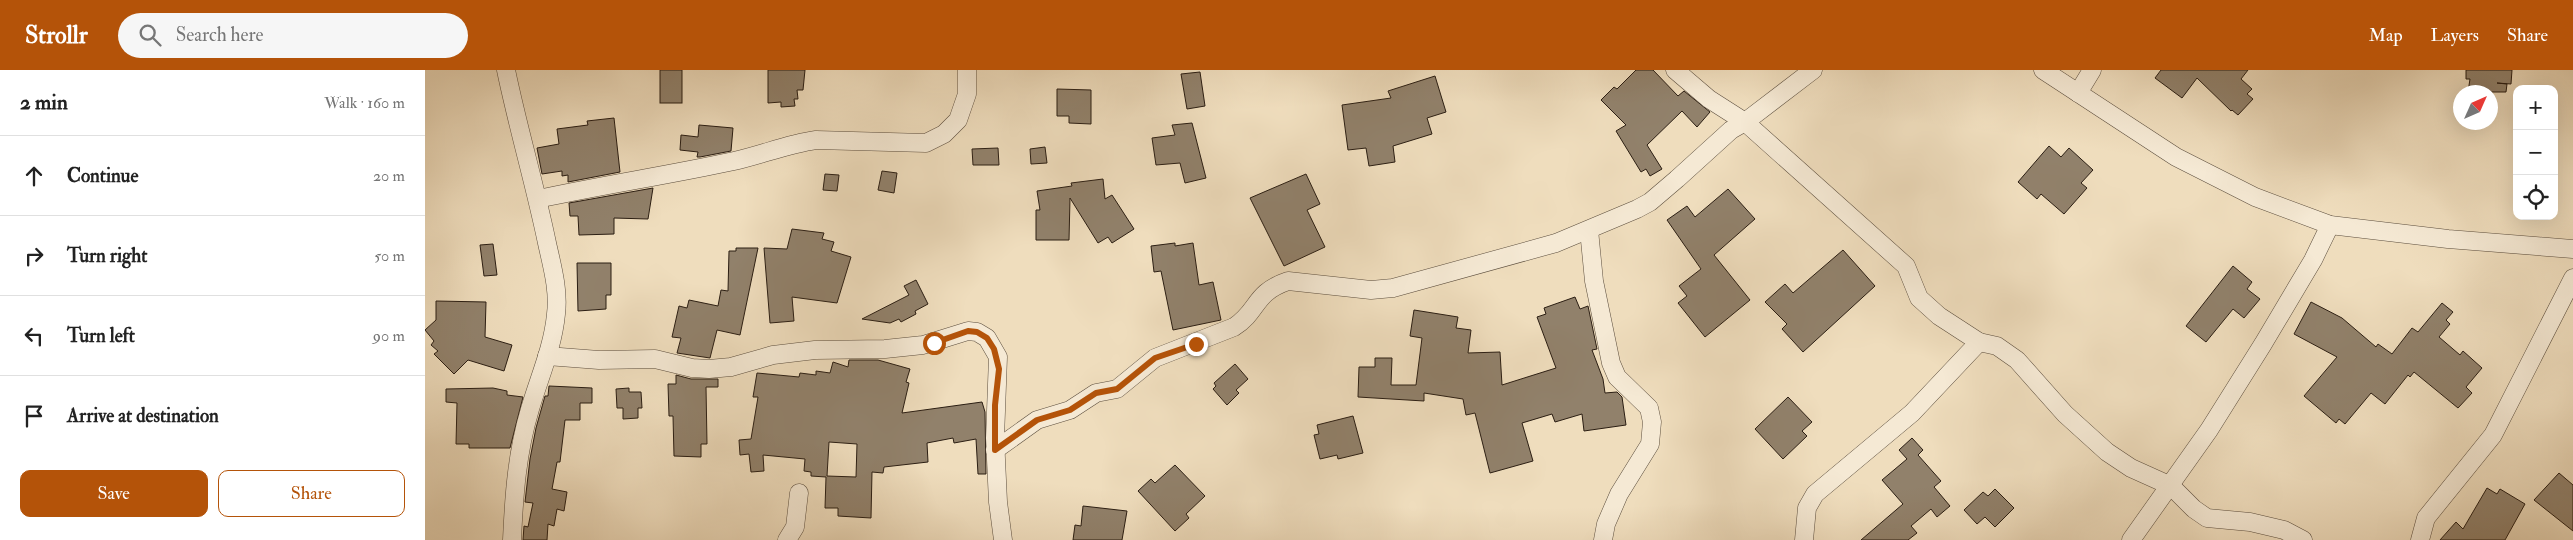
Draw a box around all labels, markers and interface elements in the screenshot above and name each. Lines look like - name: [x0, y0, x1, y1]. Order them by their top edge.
- search box: [118, 13, 468, 58]
- text: Strollr: [25, 20, 88, 51]
- icon: search: [136, 21, 164, 49]
- text: Search here: [176, 23, 264, 47]
- text: Map: [2369, 24, 2403, 47]
- text: Layers: [2431, 24, 2479, 47]
- text: Share: [2507, 24, 2548, 47]
- north arrow: [2453, 85, 2498, 130]
- map controls: [2513, 85, 2558, 220]
- button: +: [2513, 85, 2558, 130]
- text: 2 min: [20, 89, 68, 116]
- text: Walk · 160 m: [324, 93, 405, 113]
- button: −: [2513, 130, 2558, 175]
- icon: ahead: [20, 162, 48, 190]
- text: Continue: [67, 164, 138, 188]
- text: 20 m: [373, 166, 405, 186]
- button: locate: [2513, 175, 2558, 220]
- icon: right: [20, 242, 48, 270]
- text: Turn right: [67, 244, 147, 268]
- text: 50 m: [374, 246, 405, 266]
- icon: left: [20, 322, 48, 350]
- text: Turn left: [67, 324, 135, 348]
- text: 90 m: [373, 326, 405, 346]
- route start: [923, 332, 946, 355]
- route end: [1185, 333, 1208, 356]
- icon: arrive: [20, 402, 48, 430]
- text: Arrive at destination: [67, 404, 219, 428]
- button: Save: [20, 470, 208, 517]
- button: Share: [218, 470, 405, 517]

